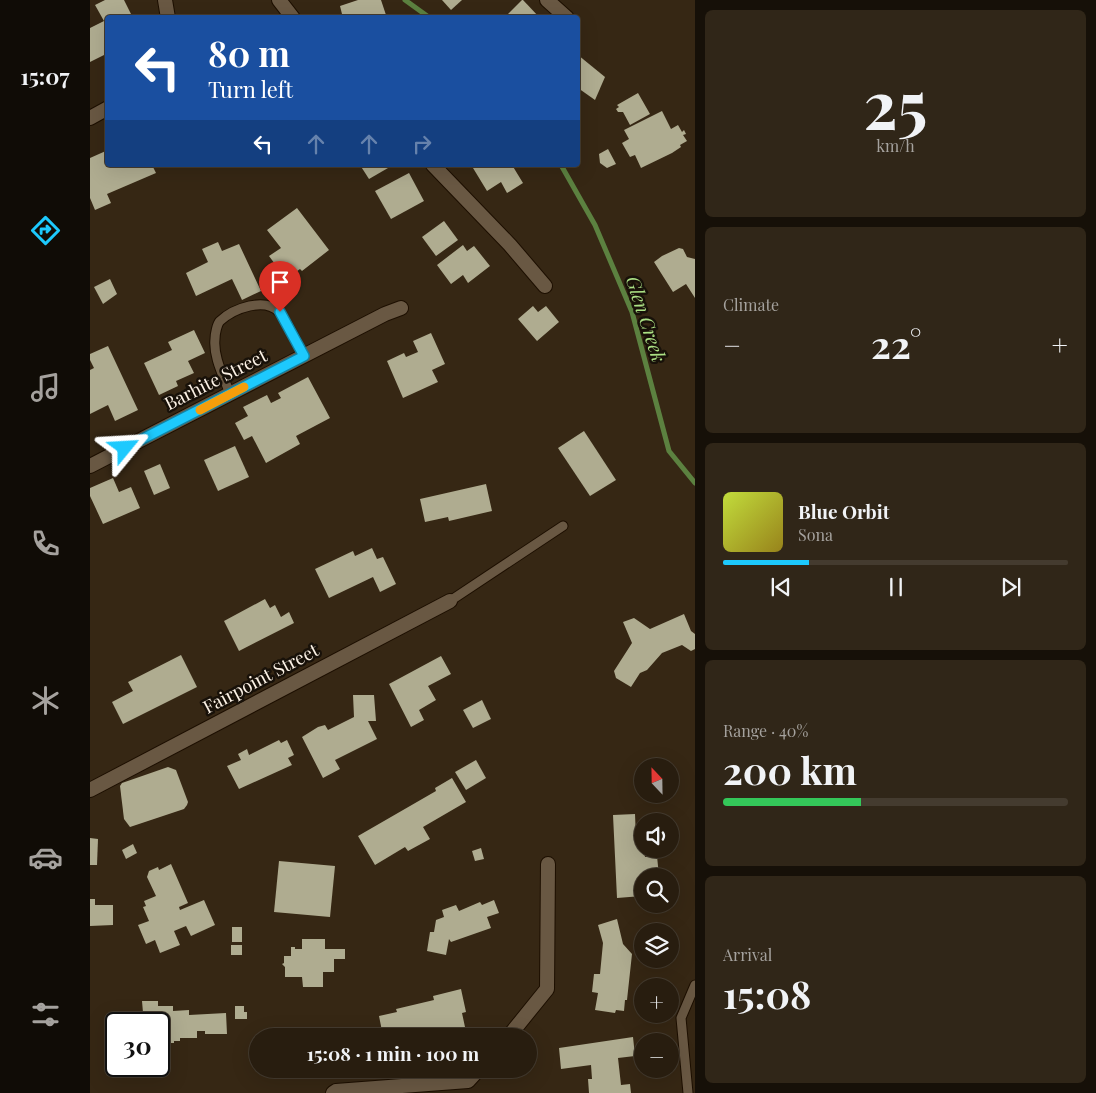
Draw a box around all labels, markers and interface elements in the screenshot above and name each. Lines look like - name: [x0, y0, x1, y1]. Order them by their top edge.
- text: 80 m: [208, 29, 290, 76]
- icon: left: [125, 35, 190, 100]
- text: 25: [864, 59, 927, 145]
- text: 15:07: [21, 61, 69, 91]
- text: Turn left: [208, 74, 293, 104]
- icon: left: [249, 130, 277, 158]
- icon: ahead: [302, 130, 330, 158]
- icon: ahead: [355, 130, 383, 158]
- icon: right: [408, 130, 436, 158]
- text: km/h: [876, 135, 915, 156]
- icon: directions: [28, 213, 63, 248]
- pin: [259, 261, 301, 312]
- icon: arrive: [266, 268, 294, 296]
- water label: Glen Creek: [621, 272, 673, 365]
- text: Climate: [723, 294, 779, 315]
- text: 22°: [871, 318, 922, 369]
- text: −: [723, 326, 741, 363]
- text: +: [1052, 326, 1068, 363]
- street label: Barhite Street: [160, 343, 271, 415]
- icon: music: [28, 370, 63, 405]
- position arrow: [98, 421, 150, 473]
- text: Blue Orbit: [798, 498, 889, 524]
- text: Sona: [798, 524, 833, 545]
- icon: phone: [28, 526, 63, 561]
- icon: previous: [767, 573, 795, 601]
- icon: pause: [882, 573, 910, 601]
- icon: next: [997, 573, 1025, 601]
- street label: Fairpoint Street: [199, 637, 323, 719]
- icon: climate: [28, 683, 63, 718]
- text: Range · 40%: [723, 720, 808, 741]
- text: 200 km: [723, 744, 857, 795]
- north arrow: [634, 758, 679, 802]
- map controls: [634, 758, 679, 1078]
- button: sound: [634, 813, 679, 858]
- icon: car: [28, 840, 63, 875]
- button: search: [634, 868, 679, 913]
- button: layers: [634, 923, 679, 968]
- text: Arrival: [723, 944, 772, 965]
- text: 15:08: [723, 968, 811, 1019]
- button: +: [634, 978, 679, 1023]
- icon: filters: [28, 997, 63, 1032]
- speed limit sign: 30: [105, 1012, 170, 1077]
- button: −: [634, 1033, 679, 1078]
- text: 15:08 · 1 min · 100 m: [307, 1040, 479, 1066]

